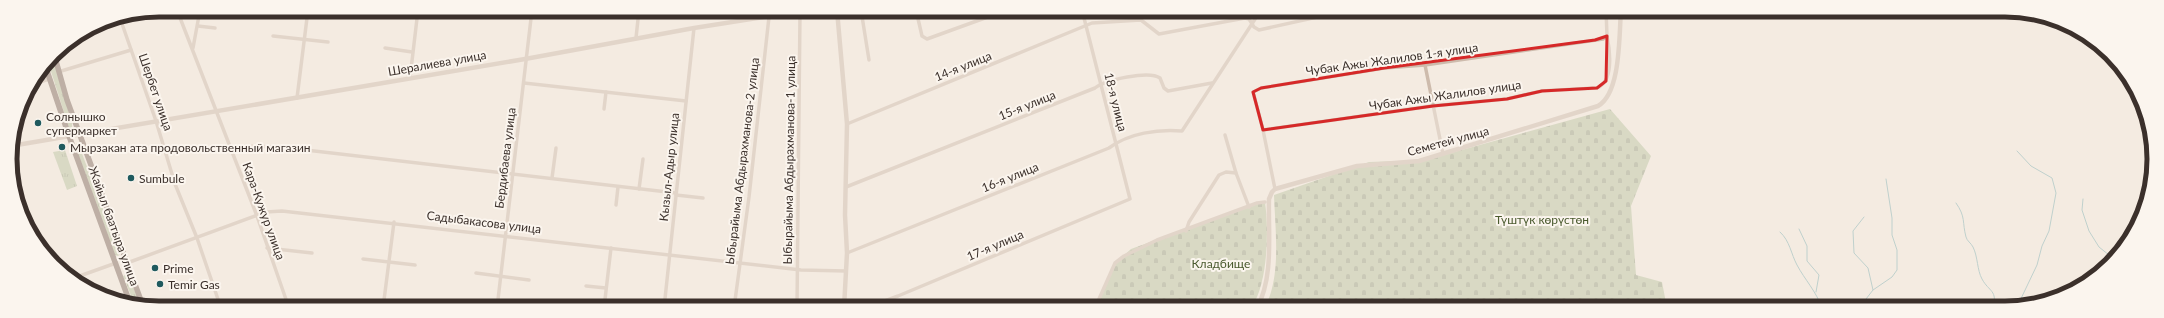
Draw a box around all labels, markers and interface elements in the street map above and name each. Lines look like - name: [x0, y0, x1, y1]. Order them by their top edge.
- street label: Чубак Ажы Жалилов 1-я улица: [1305, 39, 1479, 79]
- street label: Шералиева улица: [387, 47, 487, 79]
- street label: 14-я улица: [932, 48, 994, 84]
- street label: Шербет улица: [136, 51, 176, 133]
- street label: Ыбырайыма Абдырахманова-1 улица: [780, 56, 798, 264]
- street label: Ыбырайыма Абдырахманова-2 улица: [722, 57, 762, 265]
- street label: 18-я улица: [1101, 71, 1131, 133]
- street label: Чубак Ажы Жалилов улица: [1368, 77, 1522, 113]
- street label: 15-я улица: [996, 87, 1058, 123]
- street label: Бердибаева улица: [491, 107, 519, 209]
- place label: Солнышко супермаркет: [46, 109, 117, 138]
- street label: Кызыл-Адыр улица: [656, 112, 682, 222]
- marker: Солнышко супермаркет: [33, 118, 43, 128]
- street label: Семетей улица: [1406, 123, 1490, 159]
- place label: Мырзакан ата продовольственный магазин: [70, 140, 311, 155]
- marker: Мырзакан ата продовольственный магазин: [57, 142, 67, 152]
- street label: 16-я улица: [979, 159, 1041, 195]
- street label: Кара-Кужур улица: [239, 160, 289, 262]
- street label: Жайыл баатыра улица: [85, 164, 143, 288]
- place label: Sumbule: [139, 171, 185, 186]
- marker: Sumbule: [126, 173, 136, 183]
- street label: Садыбакасова улица: [426, 208, 542, 236]
- park label: Түштүк көрүстөн: [1495, 212, 1589, 227]
- street label: 17-я улица: [964, 226, 1026, 264]
- park label: Кладбище: [1192, 256, 1250, 271]
- place label: Prime: [163, 261, 194, 276]
- marker: Prime: [150, 263, 160, 273]
- place label: Temir Gas: [168, 277, 220, 292]
- marker: Temir Gas: [155, 279, 165, 289]

